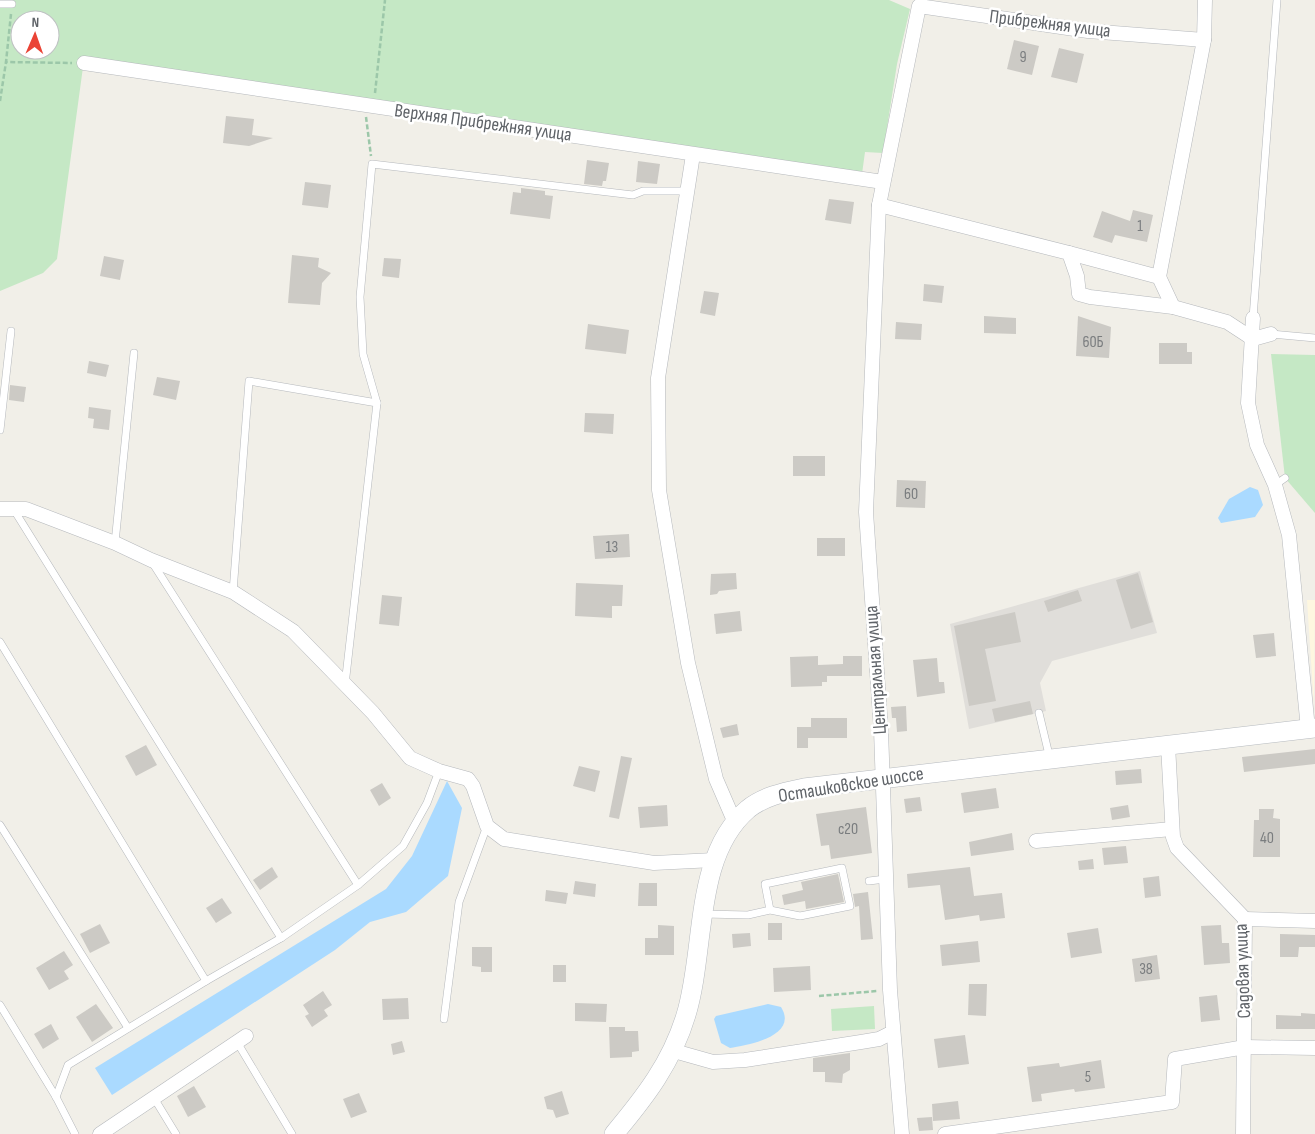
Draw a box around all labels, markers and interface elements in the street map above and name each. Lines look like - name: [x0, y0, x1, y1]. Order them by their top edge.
- street label: Прибрежняя улица: [988, 5, 1112, 43]
- north arrow: [10, 10, 60, 60]
- text: N: [31, 14, 39, 31]
- house number: 9: [1019, 48, 1027, 67]
- street label: Верхняя Прибрежняя улица: [393, 99, 573, 147]
- house number: 1: [1137, 217, 1143, 236]
- house number: 60Б: [1082, 333, 1104, 352]
- house number: 60: [904, 485, 918, 504]
- house number: 13: [606, 538, 618, 557]
- street label: Центральная улица: [860, 605, 892, 735]
- street label: Осташковское шоссе: [777, 762, 925, 808]
- house number: с20: [838, 820, 858, 839]
- house number: 40: [1260, 829, 1274, 848]
- street label: Садовая улица: [1230, 923, 1256, 1019]
- house number: 38: [1139, 960, 1153, 979]
- house number: 5: [1085, 1068, 1091, 1087]

